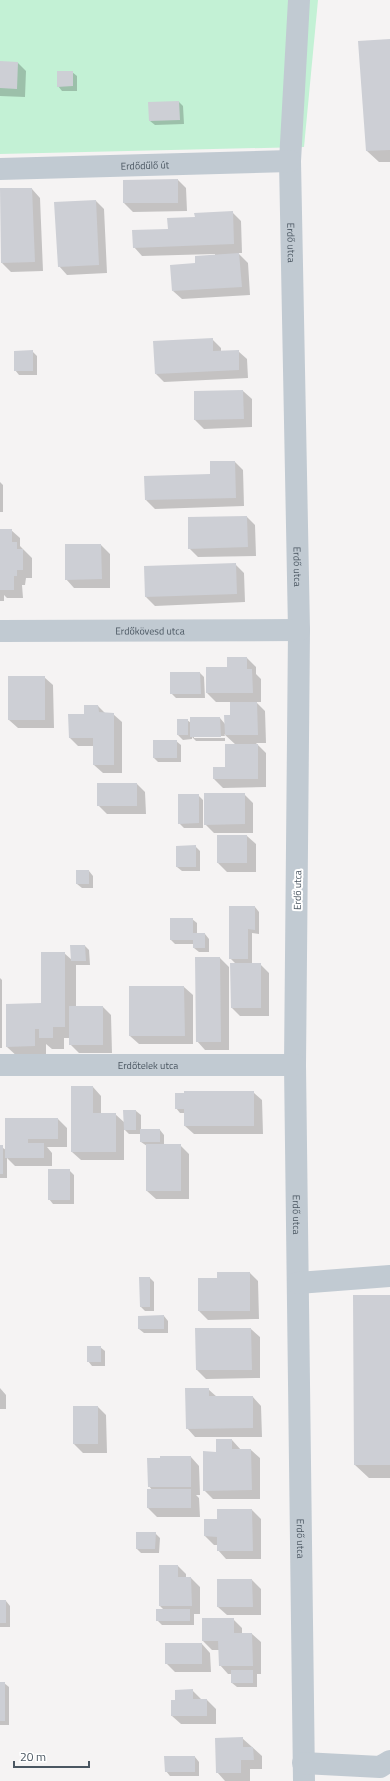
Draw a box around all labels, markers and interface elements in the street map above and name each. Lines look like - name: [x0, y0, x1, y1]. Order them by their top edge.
- street label: Erdődűlő út: [120, 157, 170, 174]
- street label: Erdő utca: [283, 223, 299, 263]
- street label: Erdő utca: [289, 547, 305, 587]
- street label: Erdőkövesd utca: [115, 623, 185, 639]
- street label: Erdő utca: [290, 870, 305, 910]
- street label: Erdőtelek utca: [118, 1058, 178, 1073]
- street label: Erdő utca: [289, 1195, 304, 1235]
- street label: Erdő utca: [293, 1519, 308, 1559]
- scale bar: [14, 1743, 89, 1769]
- text: 20 m: [20, 1747, 46, 1766]

